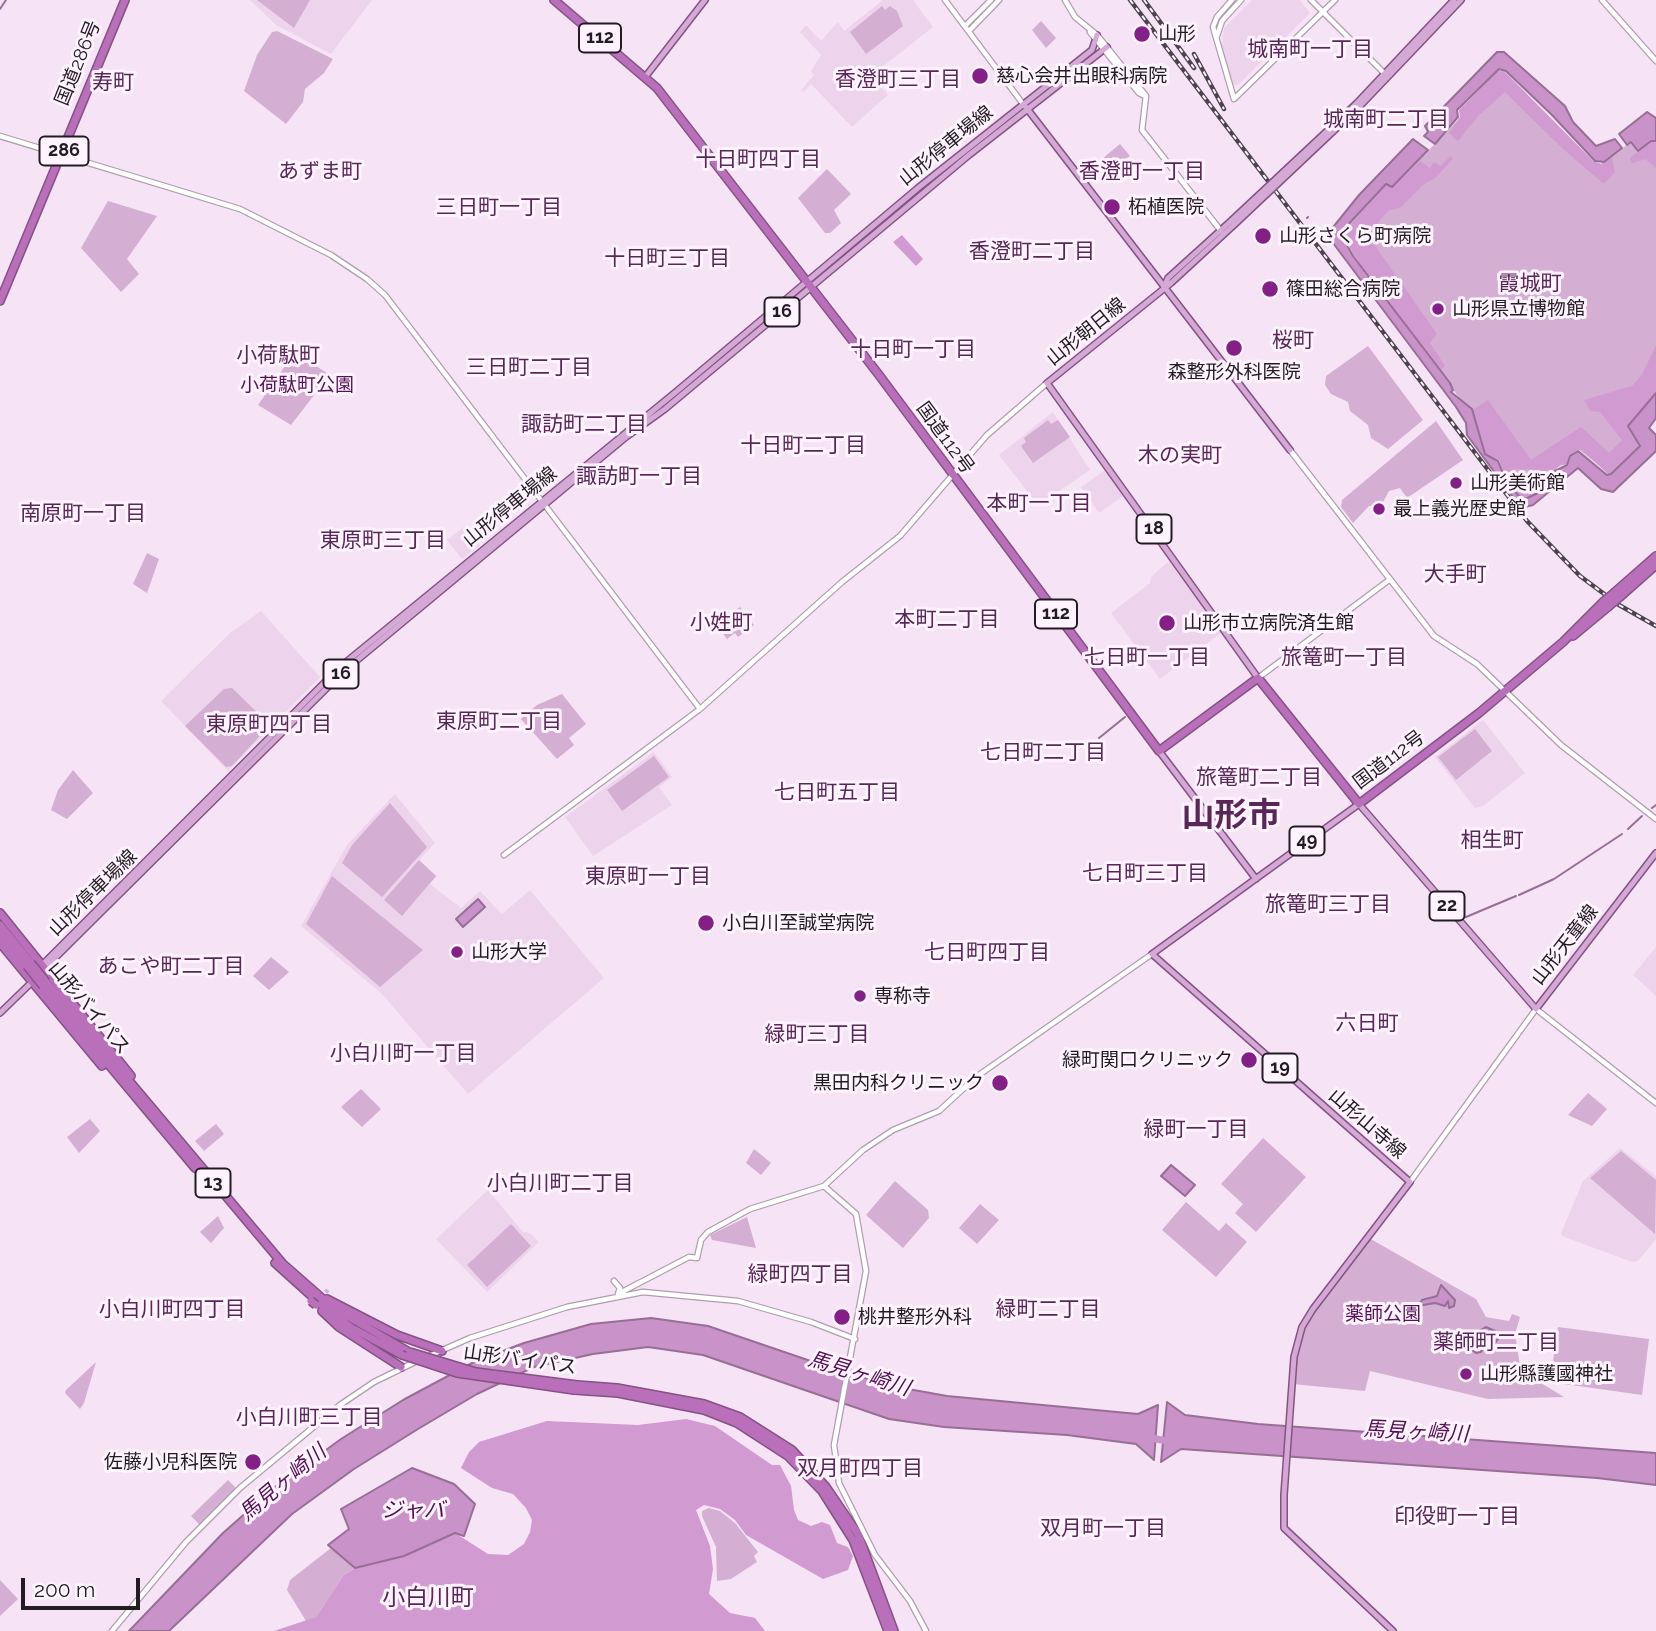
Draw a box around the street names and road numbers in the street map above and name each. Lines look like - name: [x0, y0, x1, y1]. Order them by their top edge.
- street label: 国道286号: [51, 17, 105, 109]
- road number: 112: [579, 24, 621, 52]
- street label: 山形停車場線: [895, 101, 997, 191]
- road number: 286: [40, 136, 88, 166]
- street label: 山形朝日線: [1042, 293, 1130, 371]
- road number: 16: [764, 298, 800, 326]
- street label: 国道112号: [911, 398, 979, 478]
- street label: 山形停車場線: [459, 462, 561, 552]
- road number: 18: [1136, 514, 1172, 544]
- road number: 112: [1035, 600, 1077, 628]
- road number: 16: [324, 660, 358, 688]
- street label: 国道112号: [1349, 726, 1429, 794]
- road number: 49: [1290, 826, 1324, 856]
- street label: 山形停車場線: [44, 845, 142, 941]
- road number: 22: [1430, 891, 1464, 920]
- street label: 山形天童線: [1527, 901, 1603, 989]
- street label: 山形バイパス: [44, 957, 134, 1059]
- road number: 19: [1262, 1054, 1298, 1083]
- street label: 山形山寺線: [1324, 1084, 1410, 1164]
- road number: 13: [196, 1168, 230, 1198]
- street label: 山形バイパス: [462, 1341, 578, 1379]

